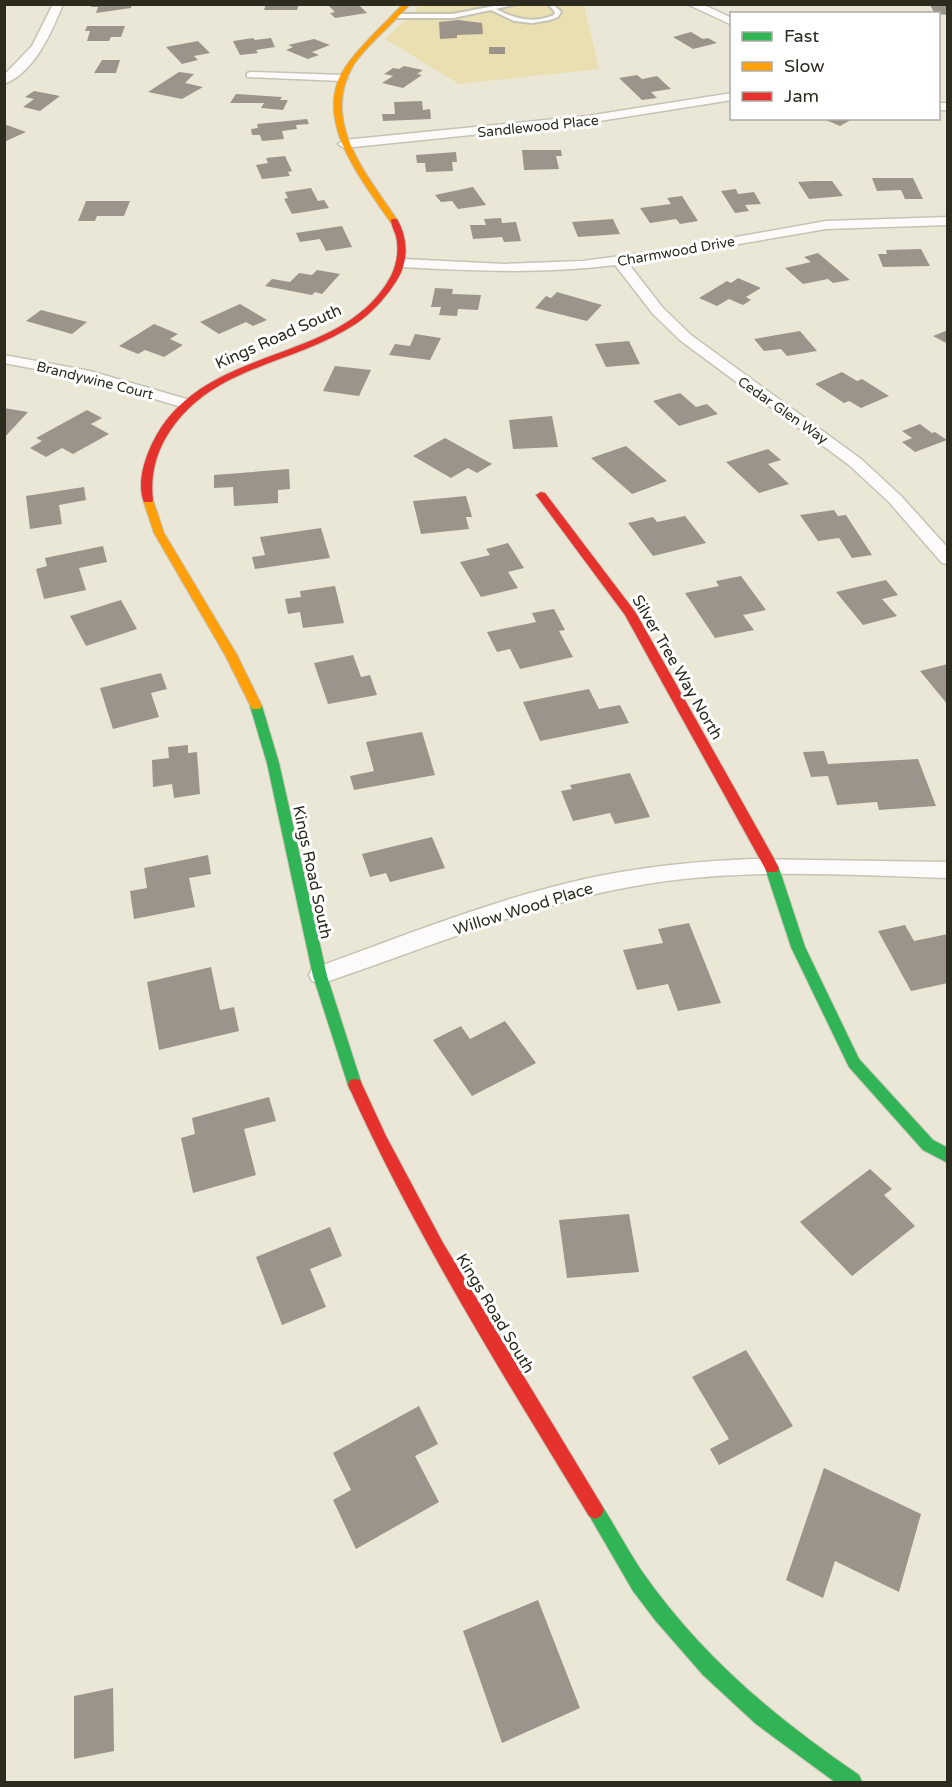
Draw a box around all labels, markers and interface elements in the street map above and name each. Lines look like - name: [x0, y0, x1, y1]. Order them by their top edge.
- legend: [730, 12, 940, 120]
- text: Fast: [784, 25, 819, 47]
- text: Slow: [784, 55, 825, 77]
- text: Jam: [784, 85, 819, 107]
- street label: Sandlewood Place: [477, 112, 600, 141]
- street label: Charmwood Drive: [616, 233, 736, 270]
- street label: Kings Road South: [212, 300, 345, 374]
- street label: Brandywine Court: [35, 358, 156, 403]
- street label: Cedar Glen Way: [734, 373, 831, 448]
- street label: Silver Tree Way North: [628, 592, 727, 743]
- street label: Kings Road South: [288, 804, 336, 941]
- street label: Willow Wood Place: [451, 878, 595, 940]
- street label: Kings Road South: [452, 1250, 539, 1377]

